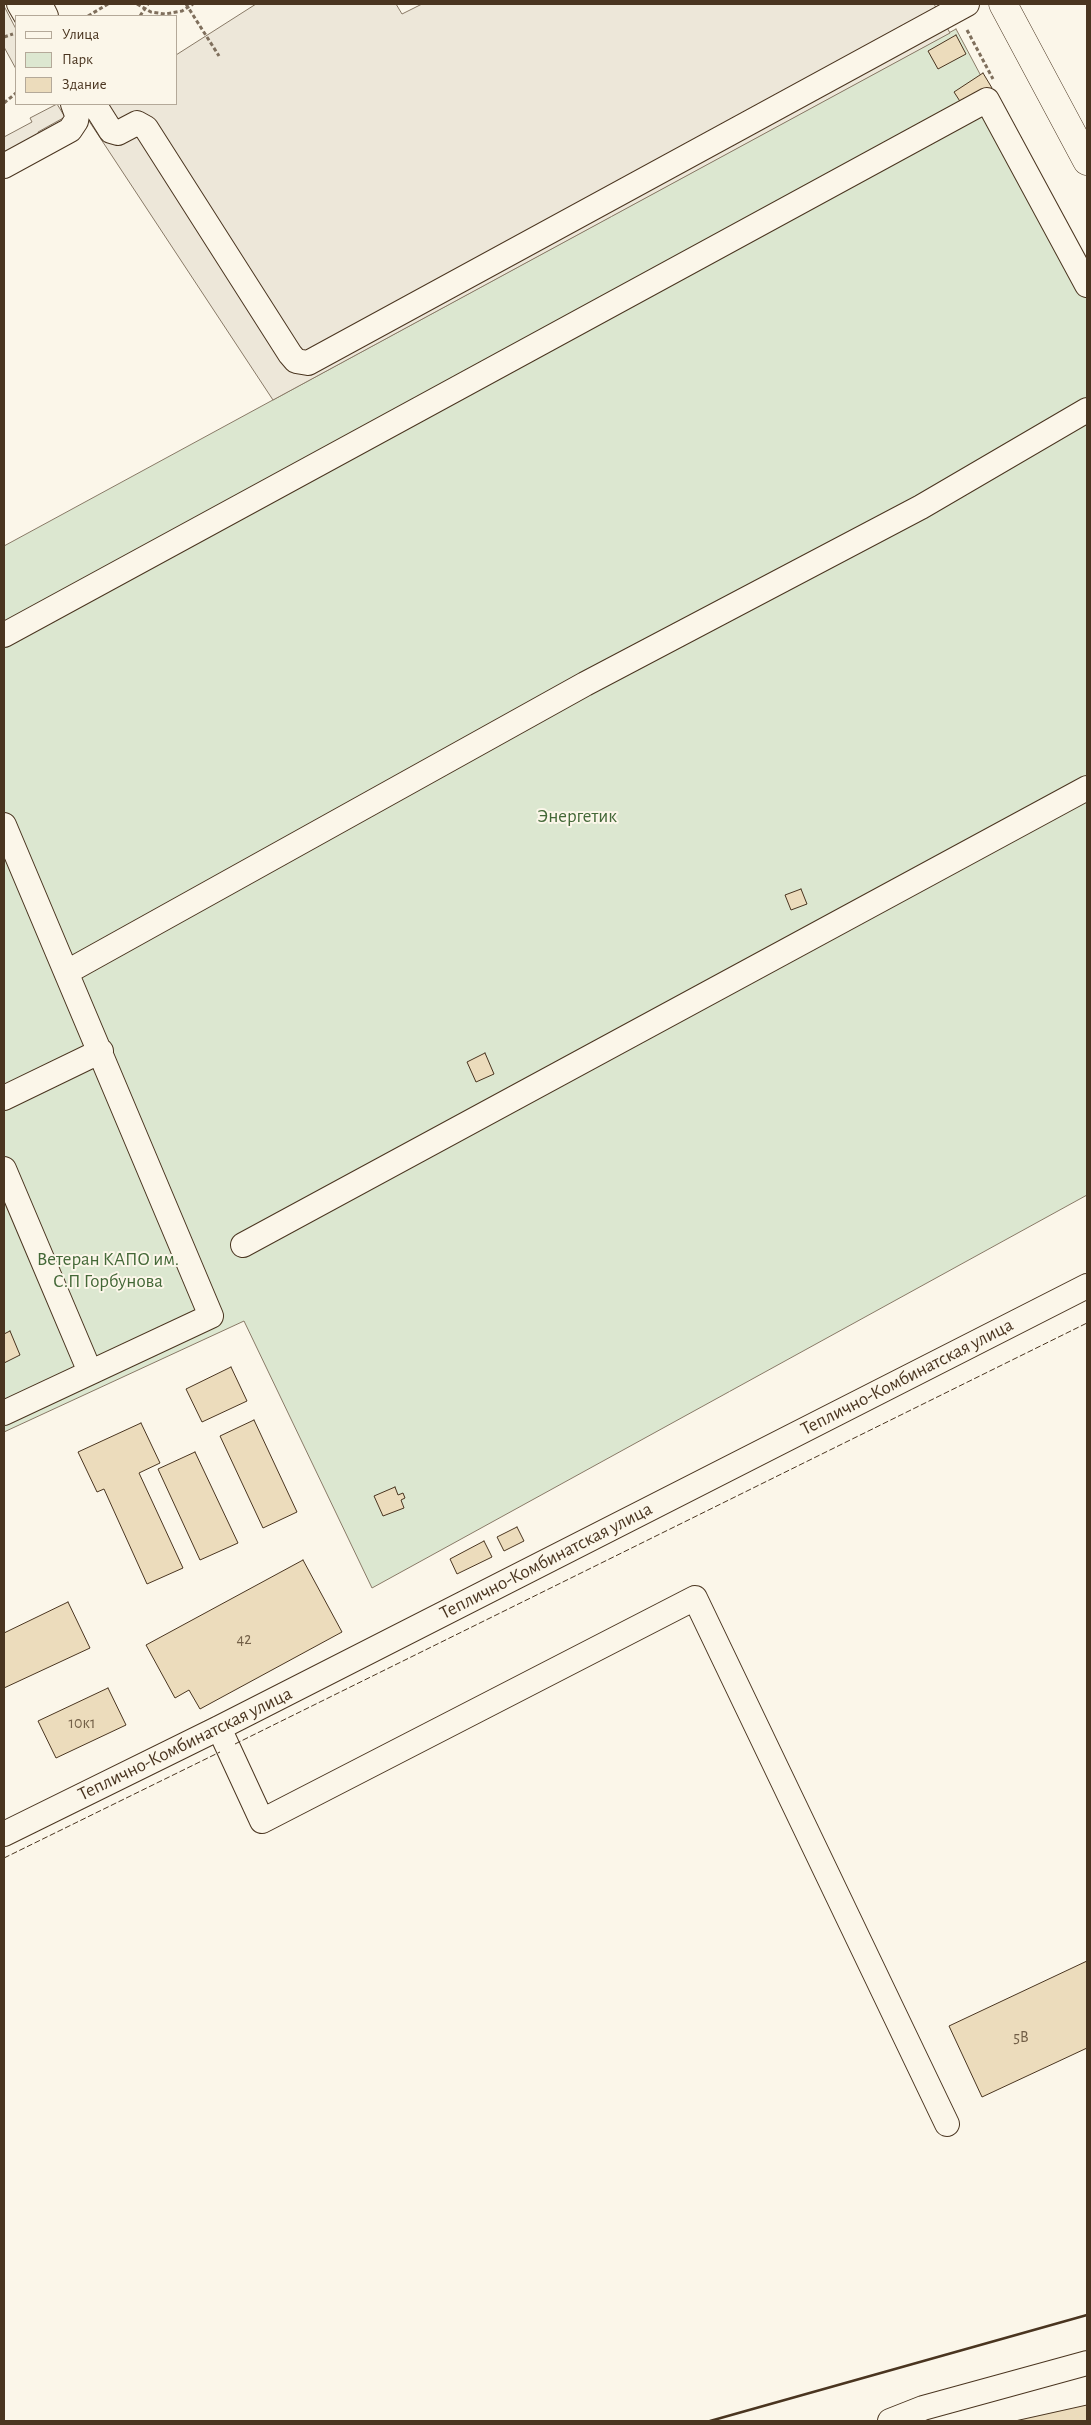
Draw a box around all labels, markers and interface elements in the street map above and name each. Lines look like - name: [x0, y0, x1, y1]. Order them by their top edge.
- legend: [15, 15, 178, 105]
- text: Улица: [62, 27, 99, 42]
- text: Парк: [62, 52, 93, 67]
- text: Здание: [62, 77, 107, 92]
- park label: Энергетик: [537, 805, 617, 827]
- park label: Ветеран КАПО им. С.П Горбунова: [37, 1248, 179, 1292]
- street label: Теплично-Комбинатская улица: [797, 1313, 1017, 1441]
- street label: Теплично-Комбинатская улица: [436, 1497, 656, 1625]
- house number: 42: [237, 1629, 251, 1649]
- street label: Теплично-Комбинатская улица: [74, 1682, 296, 1806]
- house number: 10к1: [69, 1713, 95, 1733]
- house number: 5В: [1013, 2027, 1029, 2047]

